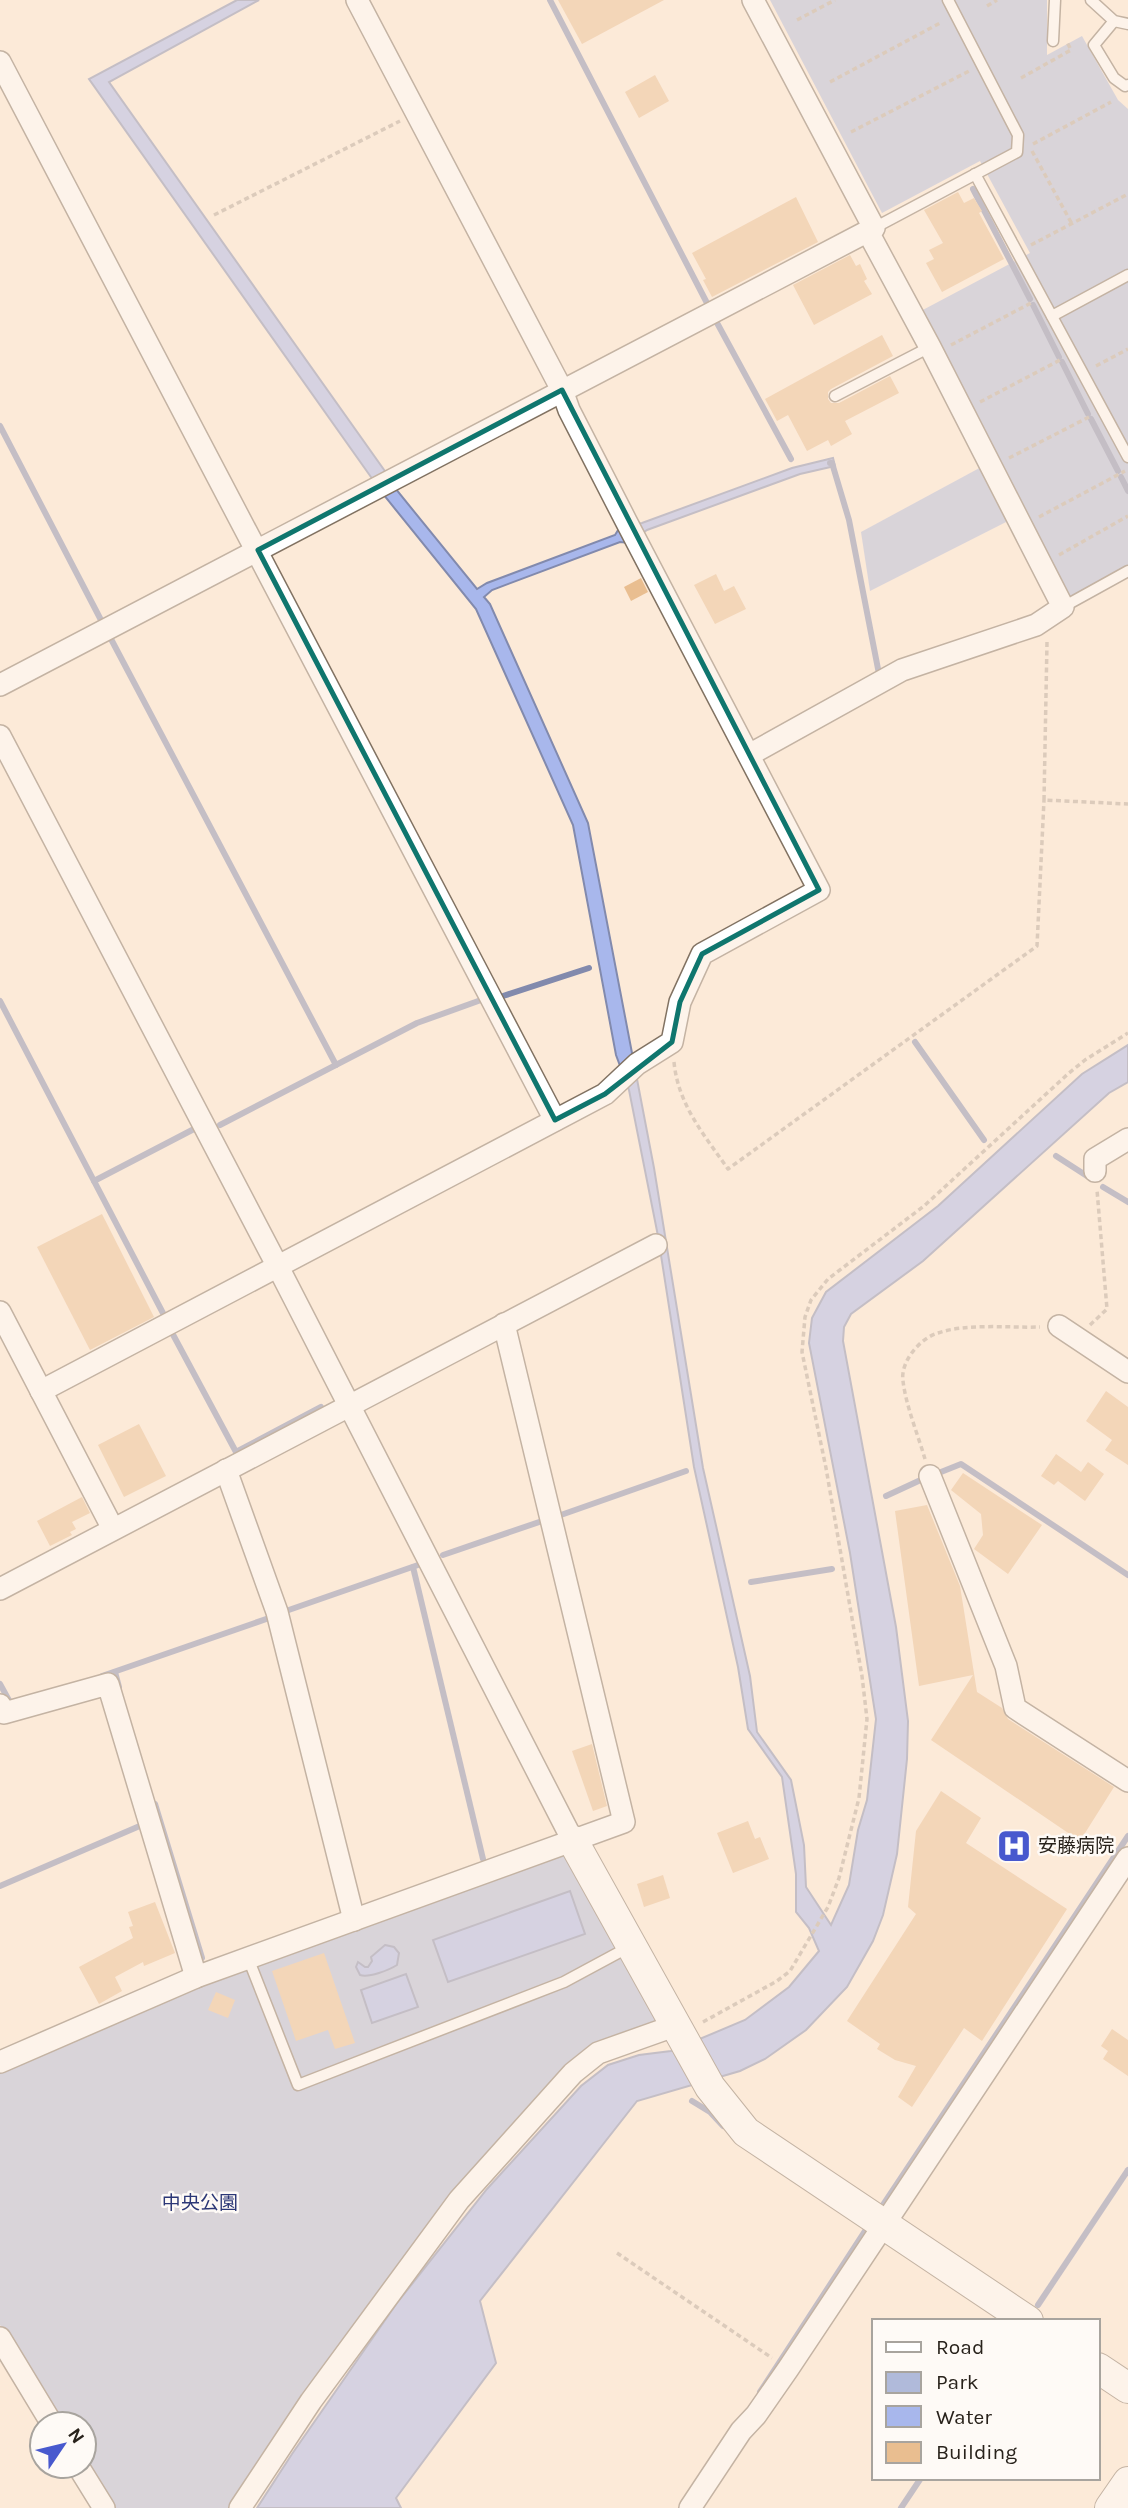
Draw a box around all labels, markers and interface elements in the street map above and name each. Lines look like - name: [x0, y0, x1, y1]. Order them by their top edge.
- hospital icon: 安藤病院: [995, 1827, 1033, 1865]
- place label: 安藤病院: [1038, 1835, 1114, 1857]
- park label: 中央公園: [162, 2192, 238, 2214]
- legend: [872, 2319, 1100, 2480]
- text: Road: [936, 2335, 984, 2359]
- text: Park: [936, 2370, 979, 2394]
- text: Water: [936, 2405, 992, 2429]
- north arrow: [28, 2410, 98, 2480]
- text: N: [63, 2424, 89, 2448]
- text: Building: [936, 2440, 1017, 2464]

